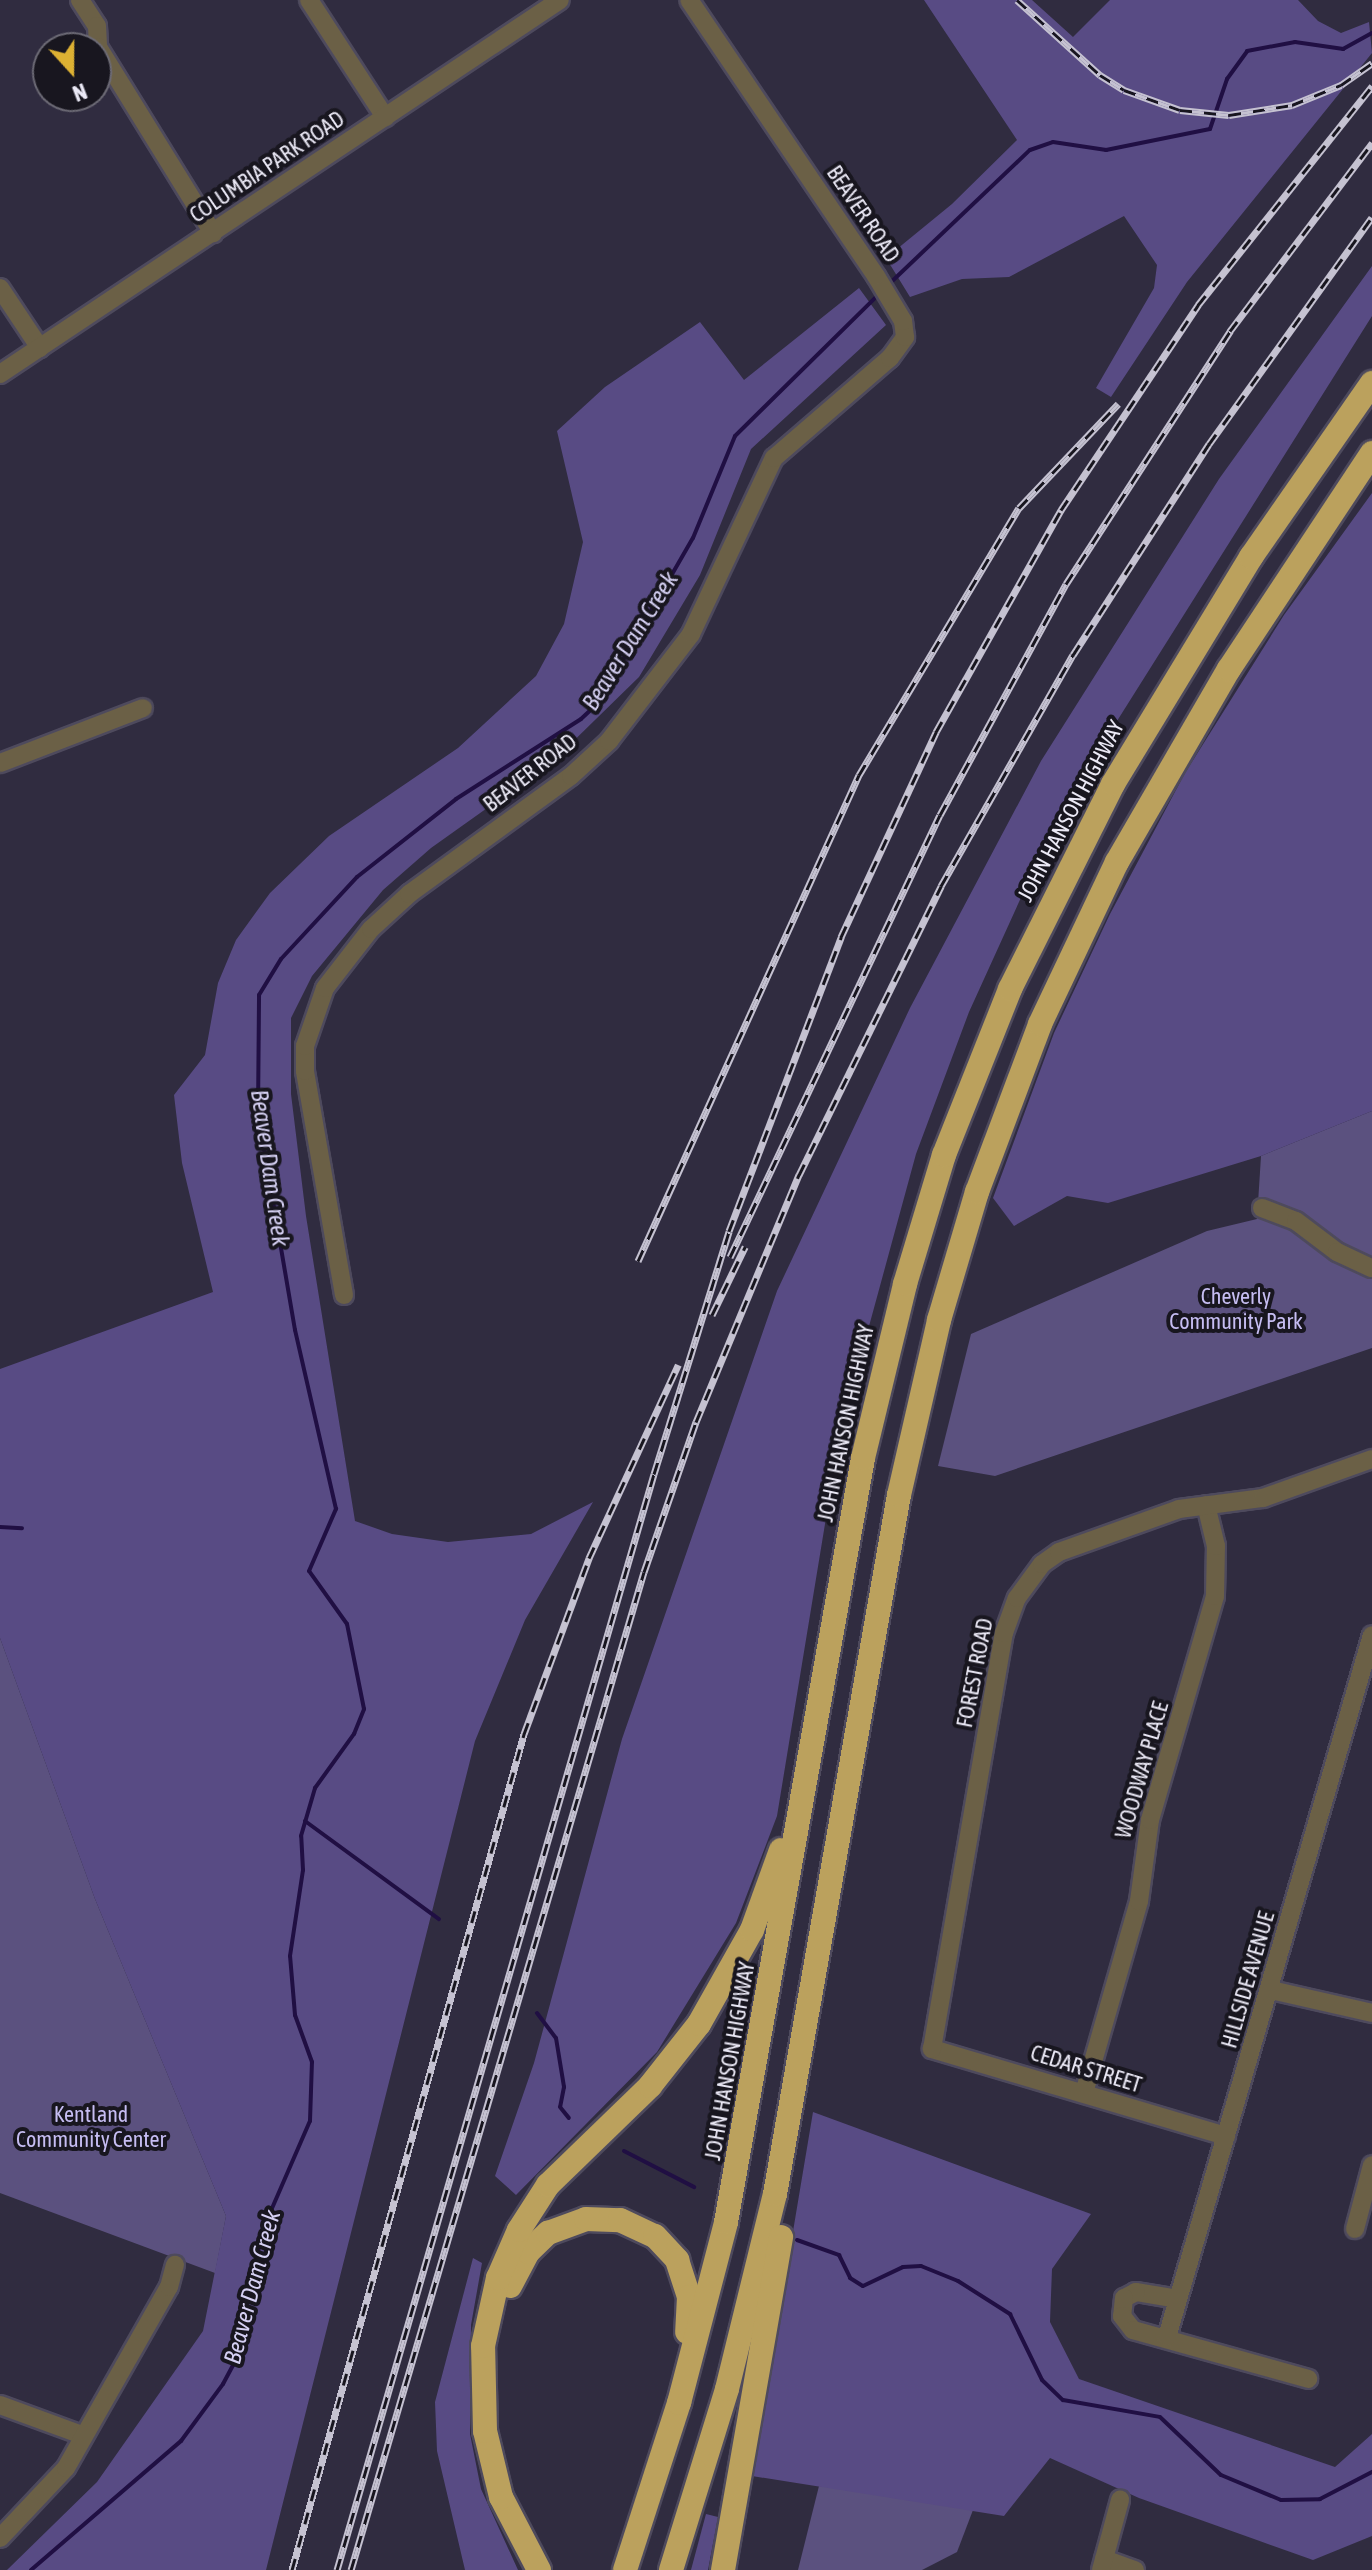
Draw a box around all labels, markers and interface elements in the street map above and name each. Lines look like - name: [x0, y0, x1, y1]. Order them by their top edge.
- north arrow: [32, 32, 112, 112]
- text: N: [69, 78, 91, 107]
- street label: COLUMBIA PARK ROAD: [185, 106, 349, 228]
- street label: BEAVER ROAD: [821, 161, 905, 267]
- water label: Beaver Dam Creek: [576, 566, 684, 716]
- street label: JOHN HANSON HIGHWAY: [1012, 716, 1130, 906]
- street label: BEAVER ROAD: [478, 728, 582, 818]
- water label: Beaver Dam Creek: [245, 1088, 295, 1248]
- park label: Cheverly Community Park: [1169, 1283, 1303, 1334]
- street label: JOHN HANSON HIGHWAY: [812, 1322, 880, 1524]
- street label: FOREST ROAD: [951, 1616, 999, 1730]
- street label: WOODWAY PLACE: [1110, 1699, 1174, 1841]
- street label: HILLSIDE AVENUE: [1216, 1909, 1280, 2051]
- street label: JOHN HANSON HIGHWAY: [700, 1960, 760, 2162]
- street label: CEDAR STREET: [1027, 2040, 1145, 2098]
- park label: Kentland Community Center: [16, 2101, 166, 2152]
- water label: Beaver Dam Creek: [218, 2207, 286, 2367]

